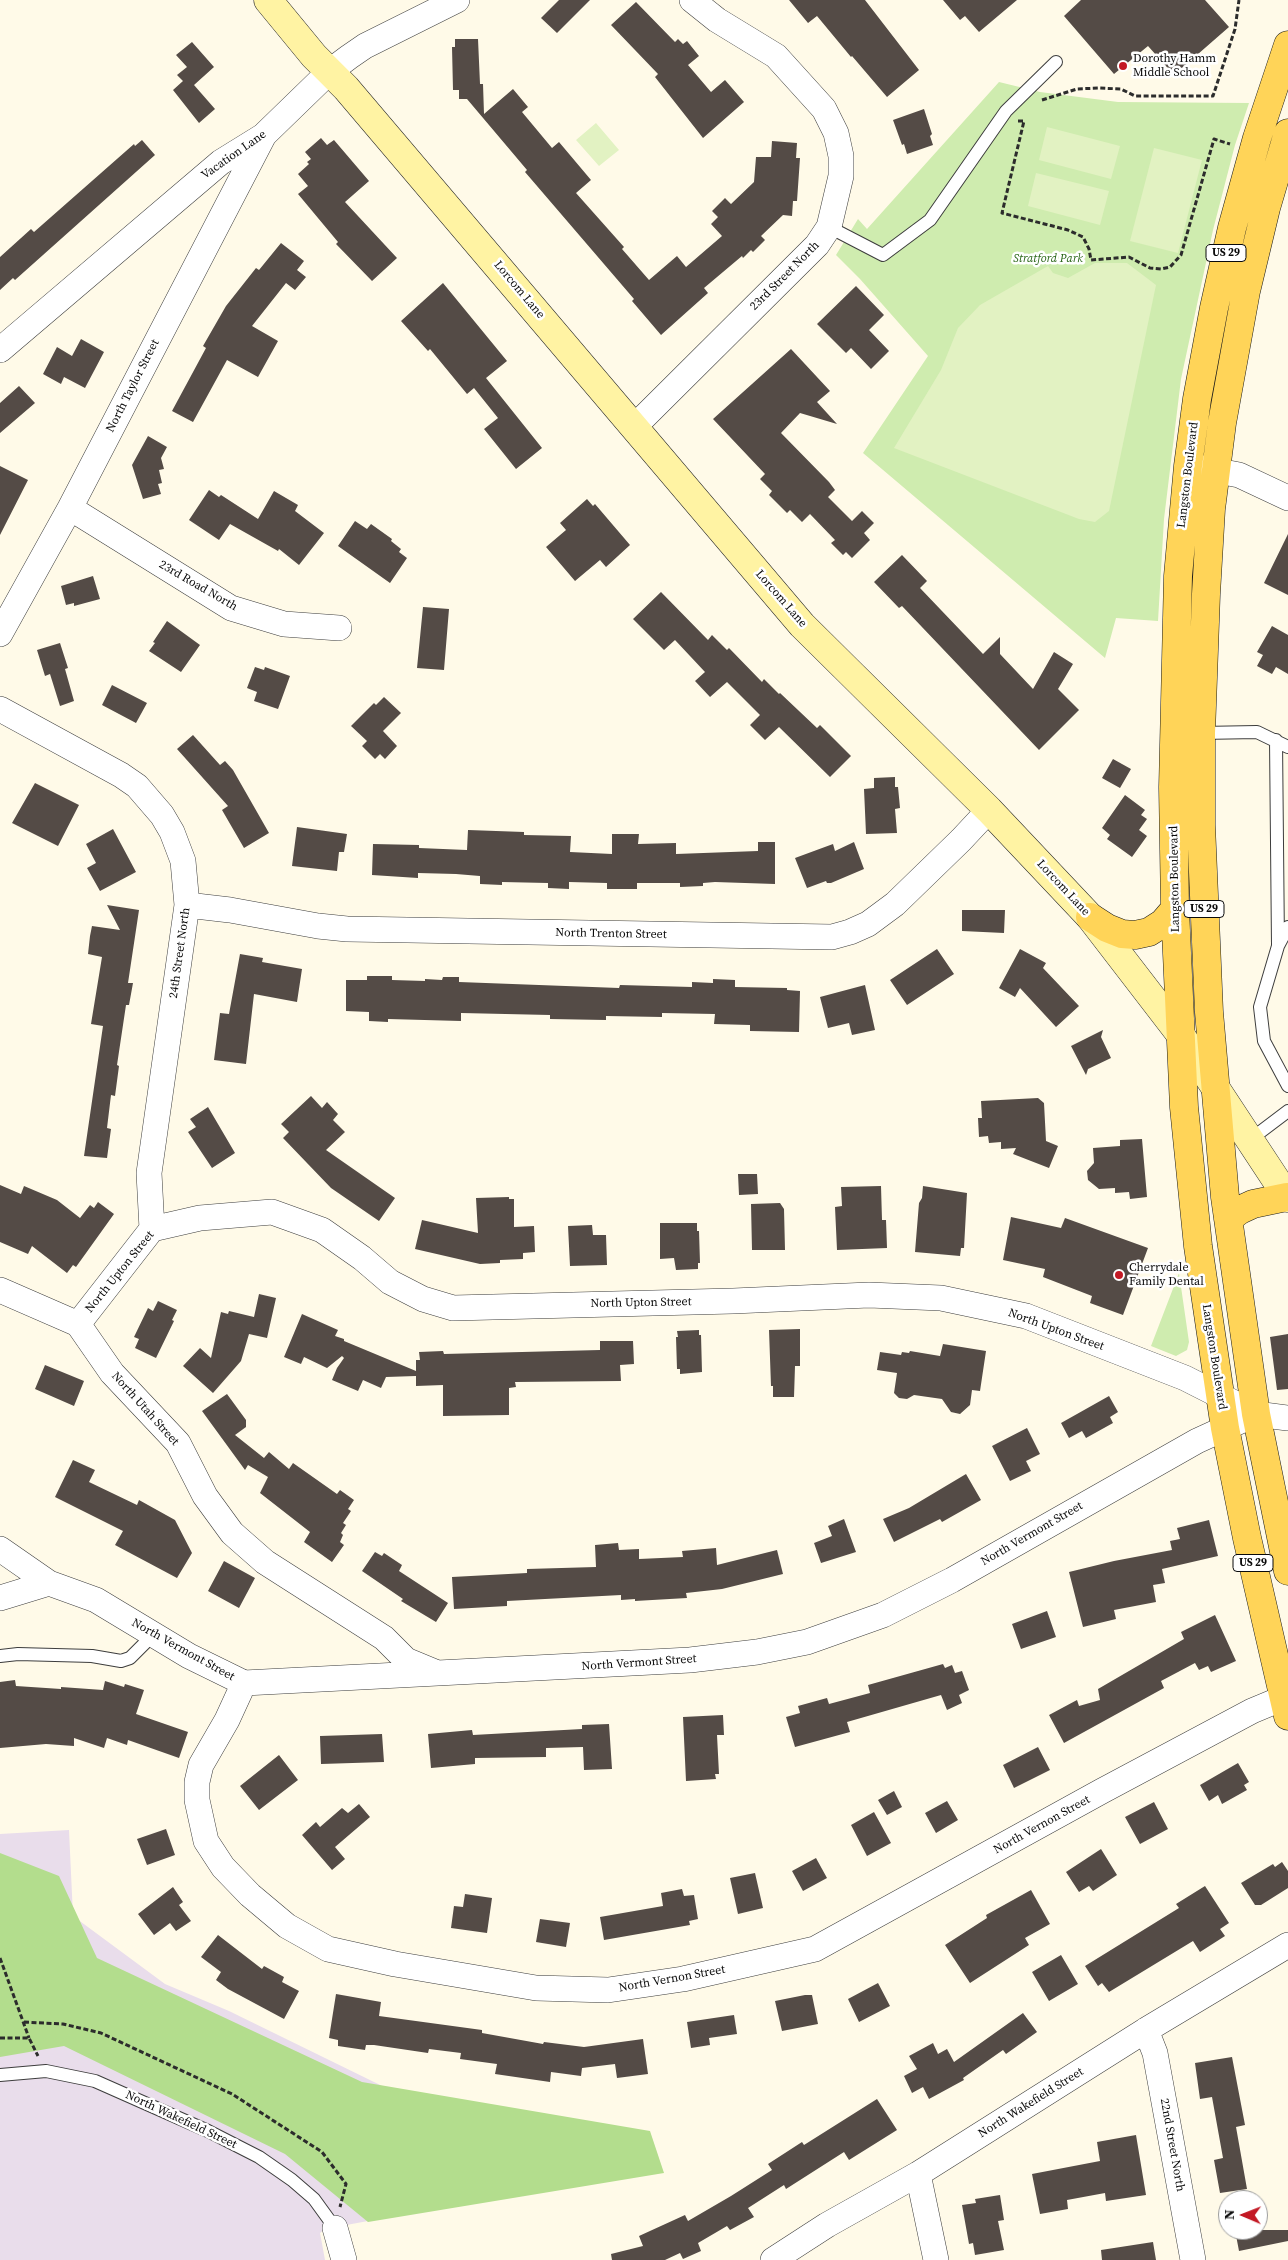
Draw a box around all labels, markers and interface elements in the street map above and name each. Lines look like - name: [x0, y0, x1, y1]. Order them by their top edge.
- place label: Dorothy Hamm Middle School: [1133, 52, 1216, 80]
- marker: Dorothy Hamm Middle School: [1117, 60, 1129, 72]
- street label: Vacation Lane: [199, 127, 269, 183]
- street label: 23rd Street North: [747, 238, 823, 314]
- road number: US 29: [1206, 244, 1246, 262]
- park label: Stratford Park: [1013, 252, 1083, 266]
- street label: Lorcom Lane: [491, 258, 547, 322]
- street label: North Taylor Street: [103, 337, 163, 435]
- street label: Langston Boulevard: [1174, 421, 1202, 529]
- street label: 23rd Road North: [156, 558, 240, 614]
- street label: Lorcom Lane: [752, 567, 810, 631]
- street label: Langston Boulevard: [1167, 826, 1183, 932]
- street label: Lorcom Lane: [1033, 857, 1093, 919]
- road number: US 29: [1184, 901, 1224, 918]
- street label: 24th Street North: [167, 907, 193, 999]
- street label: North Trenton Street: [555, 926, 667, 942]
- street label: North Upton Street: [83, 1228, 157, 1316]
- place label: Cherrydale Family Dental: [1129, 1261, 1204, 1289]
- marker: Cherrydale Family Dental: [1113, 1269, 1125, 1281]
- street label: North Upton Street: [590, 1295, 692, 1311]
- street label: Langston Boulevard: [1199, 1303, 1229, 1411]
- street label: North Upton Street: [1006, 1306, 1106, 1354]
- street label: North Utah Street: [108, 1369, 182, 1449]
- street label: North Vermont Street: [979, 1499, 1085, 1569]
- road number: US 29: [1233, 1555, 1273, 1572]
- street label: North Vermont Street: [129, 1616, 237, 1684]
- street label: North Vermont Street: [581, 1652, 697, 1674]
- street label: North Vernon Street: [991, 1793, 1093, 1857]
- street label: North Vernon Street: [618, 1963, 726, 1995]
- street label: North Wakefield Street: [976, 2065, 1086, 2141]
- street label: North Wakefield Street: [123, 2088, 239, 2152]
- street label: 22nd Street North: [1157, 2097, 1187, 2193]
- north arrow: [1218, 2190, 1268, 2240]
- text: N: [1219, 2209, 1239, 2220]

